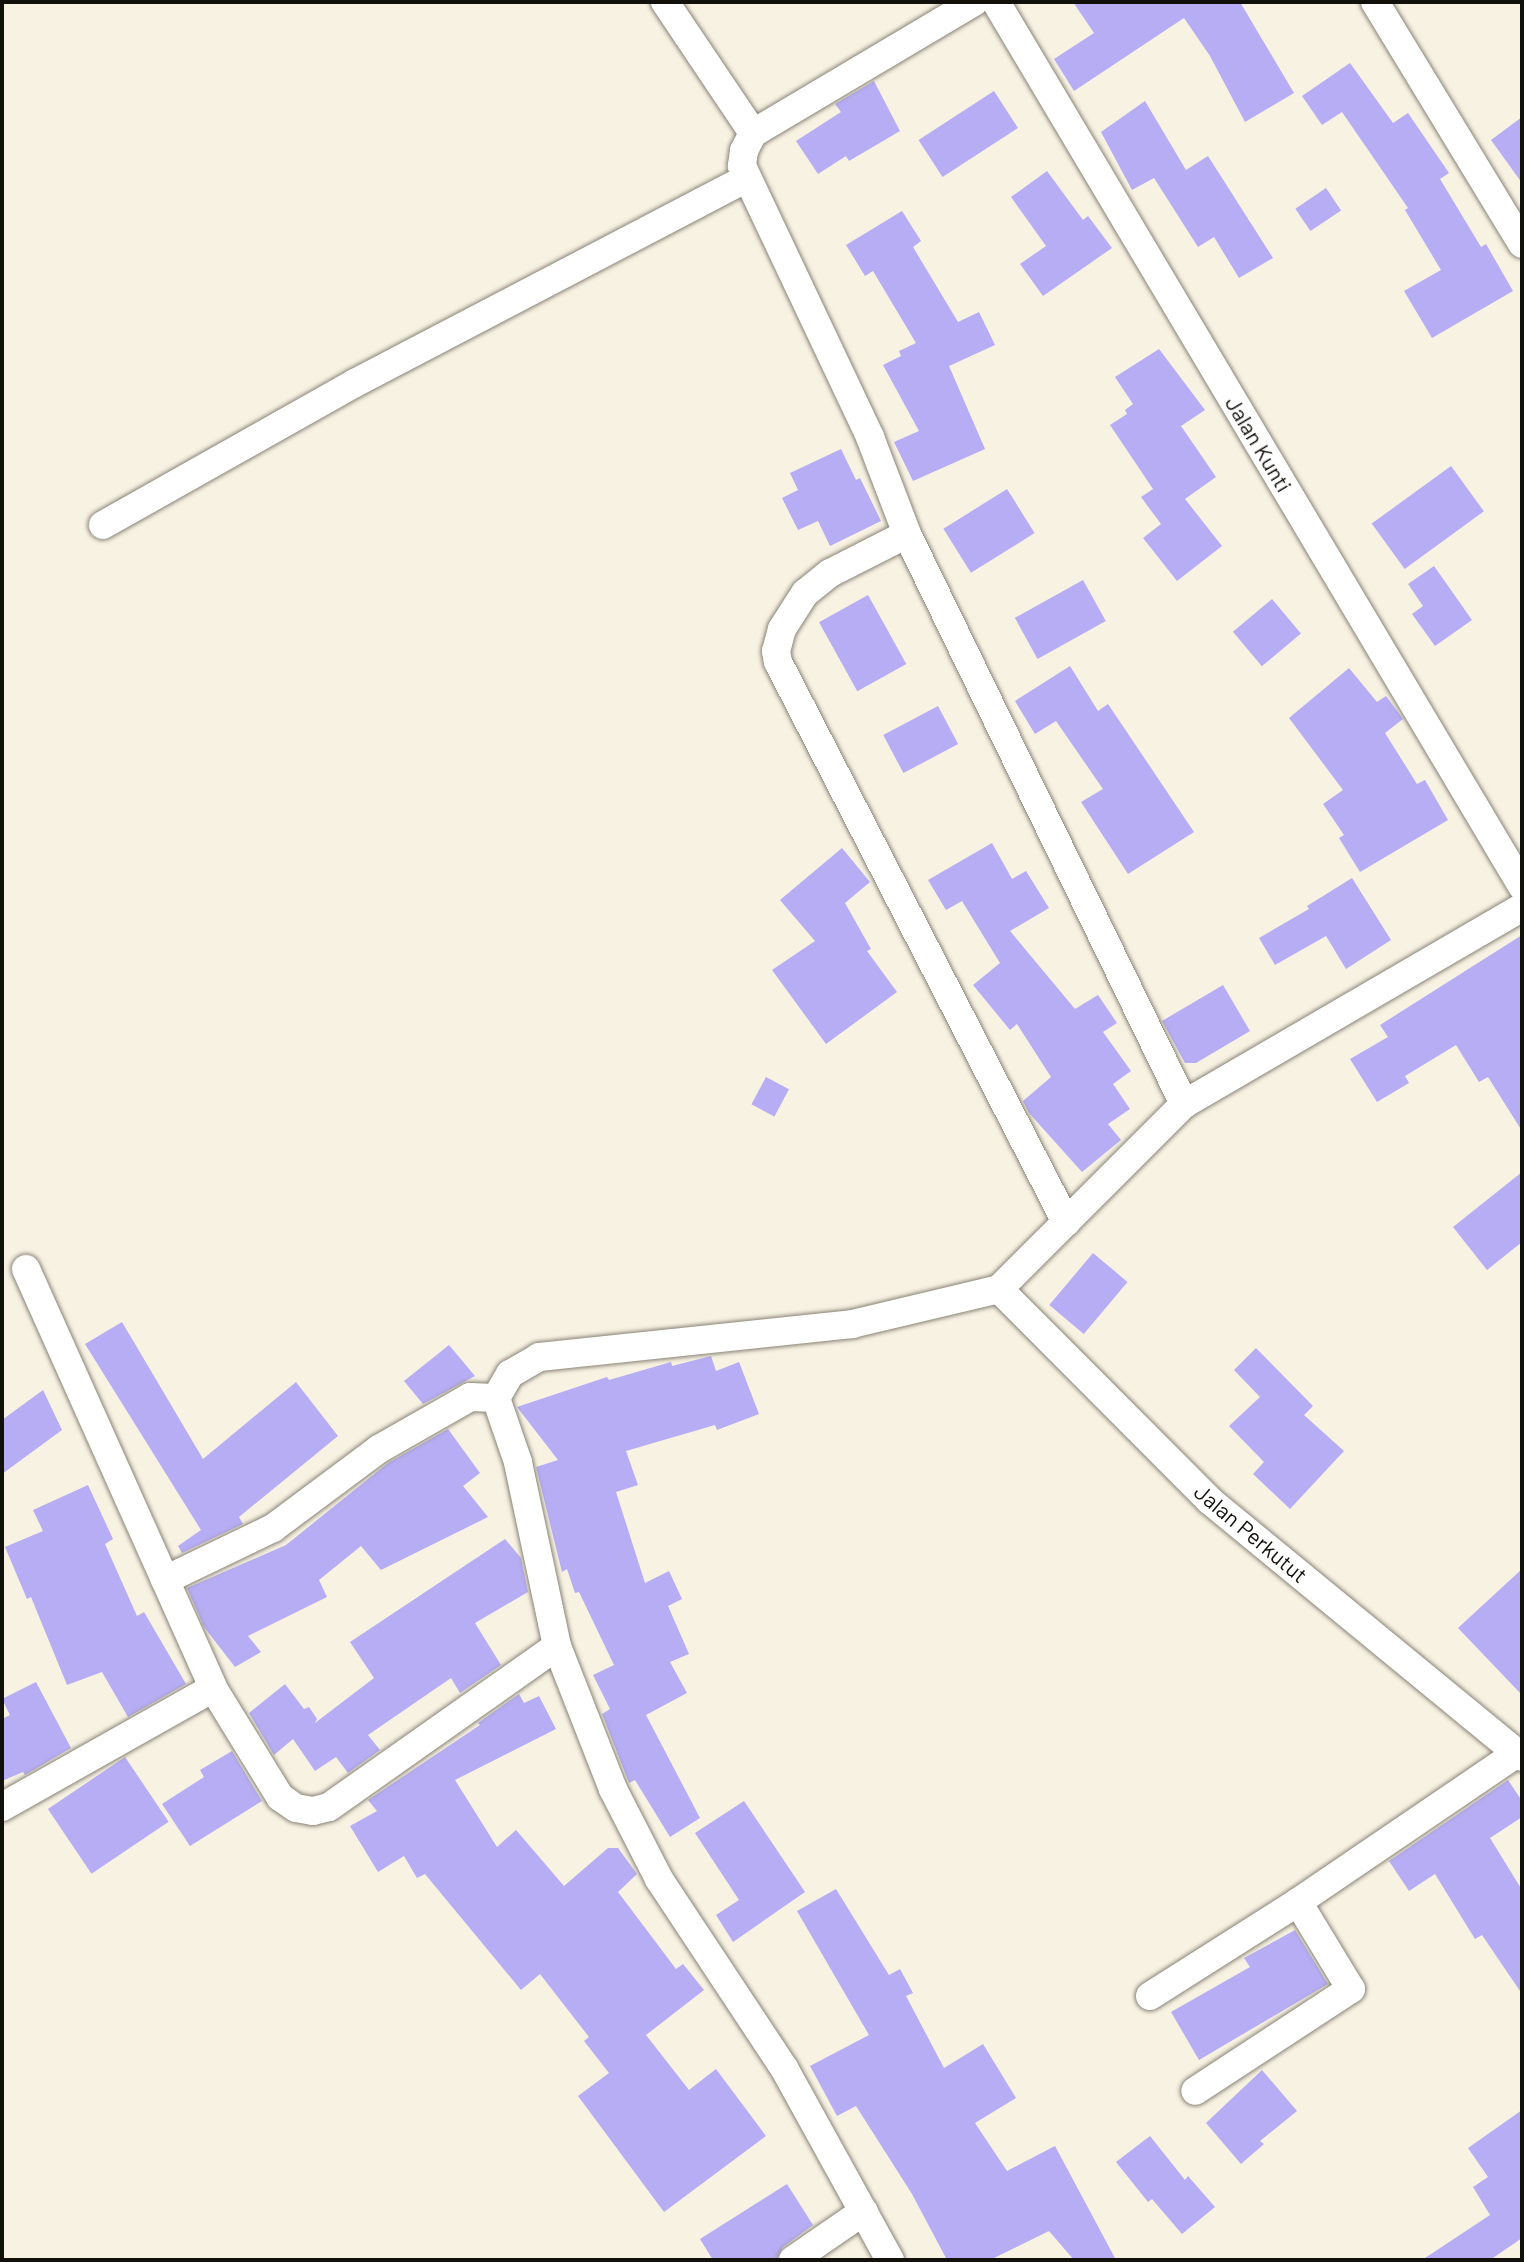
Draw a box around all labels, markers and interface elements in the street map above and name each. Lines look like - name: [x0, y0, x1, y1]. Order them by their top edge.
- street label: Jalan Kunti: [1220, 391, 1298, 497]
- street label: Jalan Perkutut: [1189, 1478, 1313, 1588]

